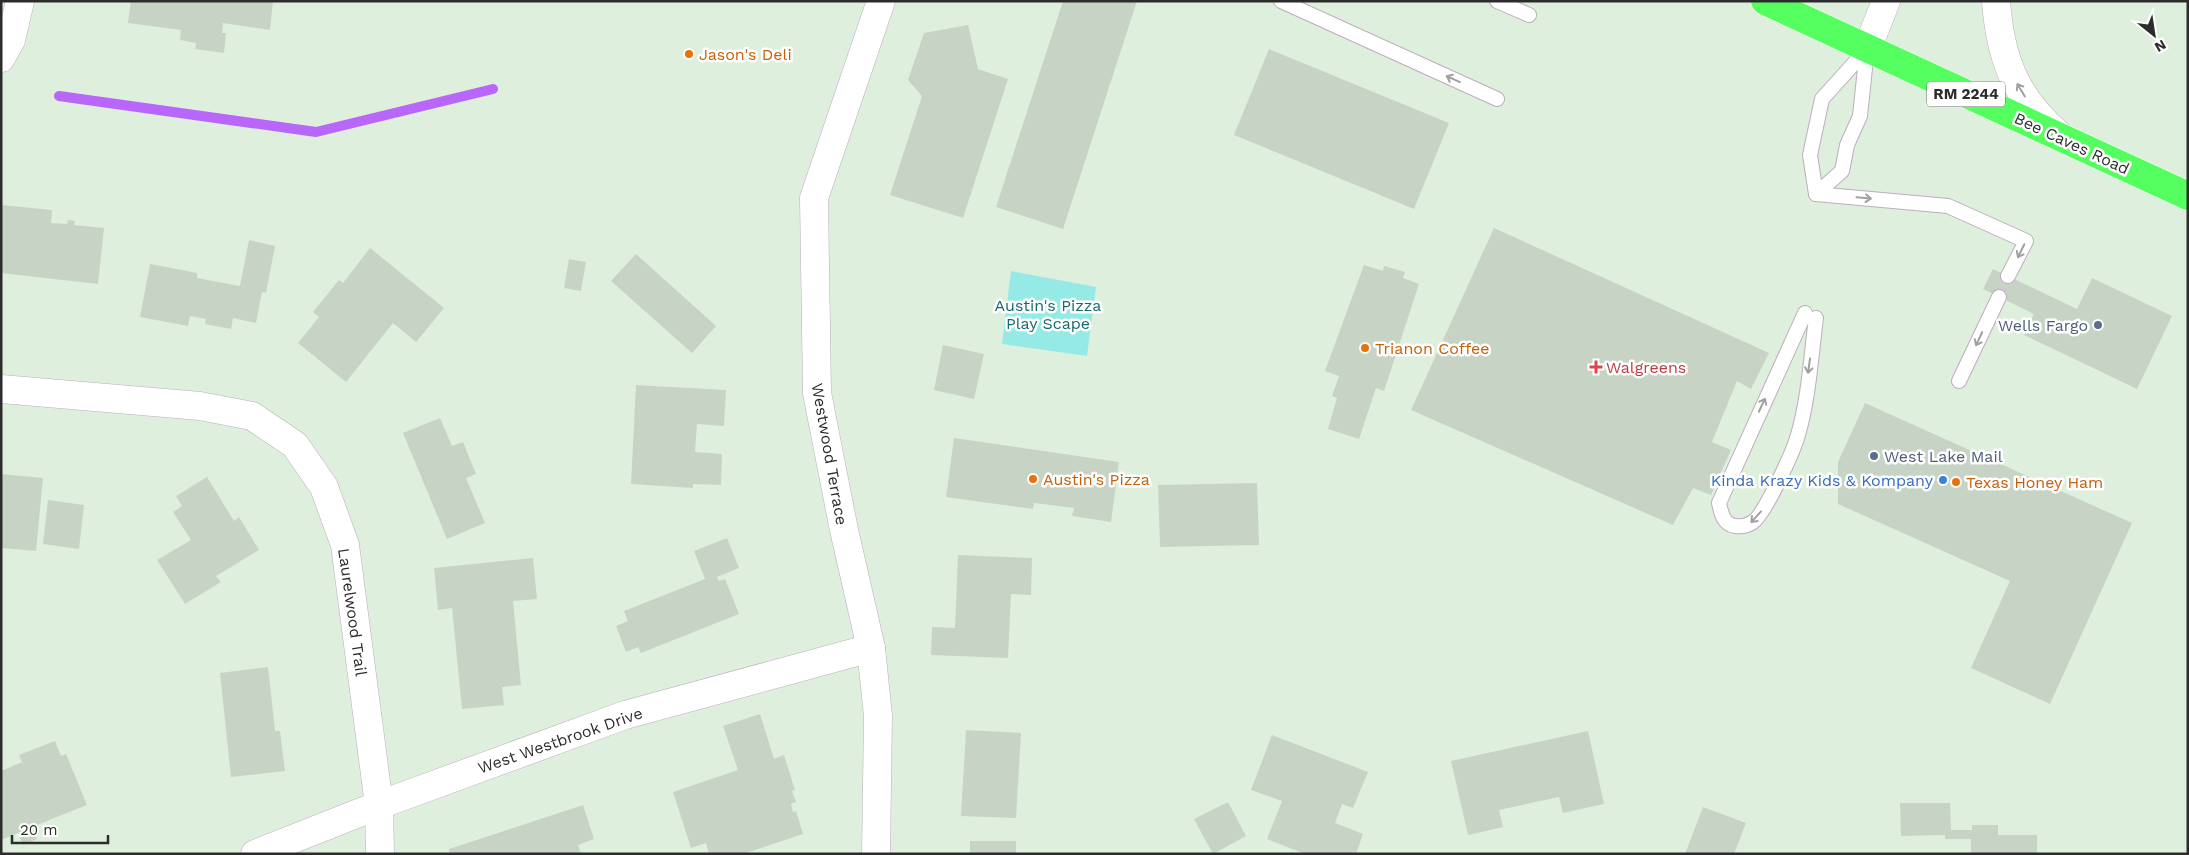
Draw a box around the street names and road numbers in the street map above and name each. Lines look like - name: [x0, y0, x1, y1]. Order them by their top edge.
- road number: RM 2244: [1927, 82, 2005, 106]
- street label: Bee Caves Road: [2011, 109, 2132, 178]
- street label: Westwood Terrace: [808, 382, 851, 527]
- street label: Laurelwood Trail: [334, 547, 371, 677]
- street label: West Westbrook Drive: [475, 703, 645, 778]

